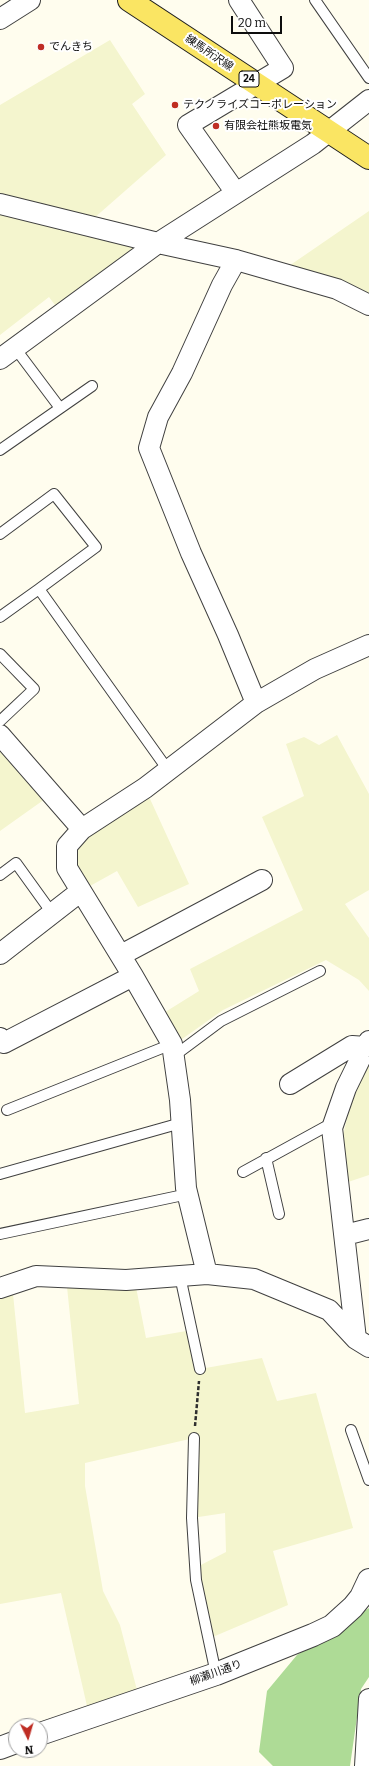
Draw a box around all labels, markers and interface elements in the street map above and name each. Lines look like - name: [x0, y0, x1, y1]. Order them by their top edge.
- scale bar: [233, 8, 284, 34]
- text: 20 m: [238, 16, 266, 30]
- street label: 練馬所沢線: [183, 32, 235, 74]
- place label: でんきち: [49, 40, 93, 54]
- marker: でんきち: [36, 42, 46, 52]
- road number: 24: [239, 71, 259, 87]
- place label: テクノライズコーポレーション: [183, 98, 337, 112]
- marker: テクノライズコーポレーション: [170, 100, 180, 110]
- place label: 有限会社熊坂電気: [224, 119, 312, 133]
- marker: 有限会社熊坂電気: [211, 121, 221, 131]
- street label: 柳瀬川通り: [188, 1657, 244, 1689]
- north arrow: [8, 1718, 48, 1758]
- text: N: [24, 1743, 34, 1756]

